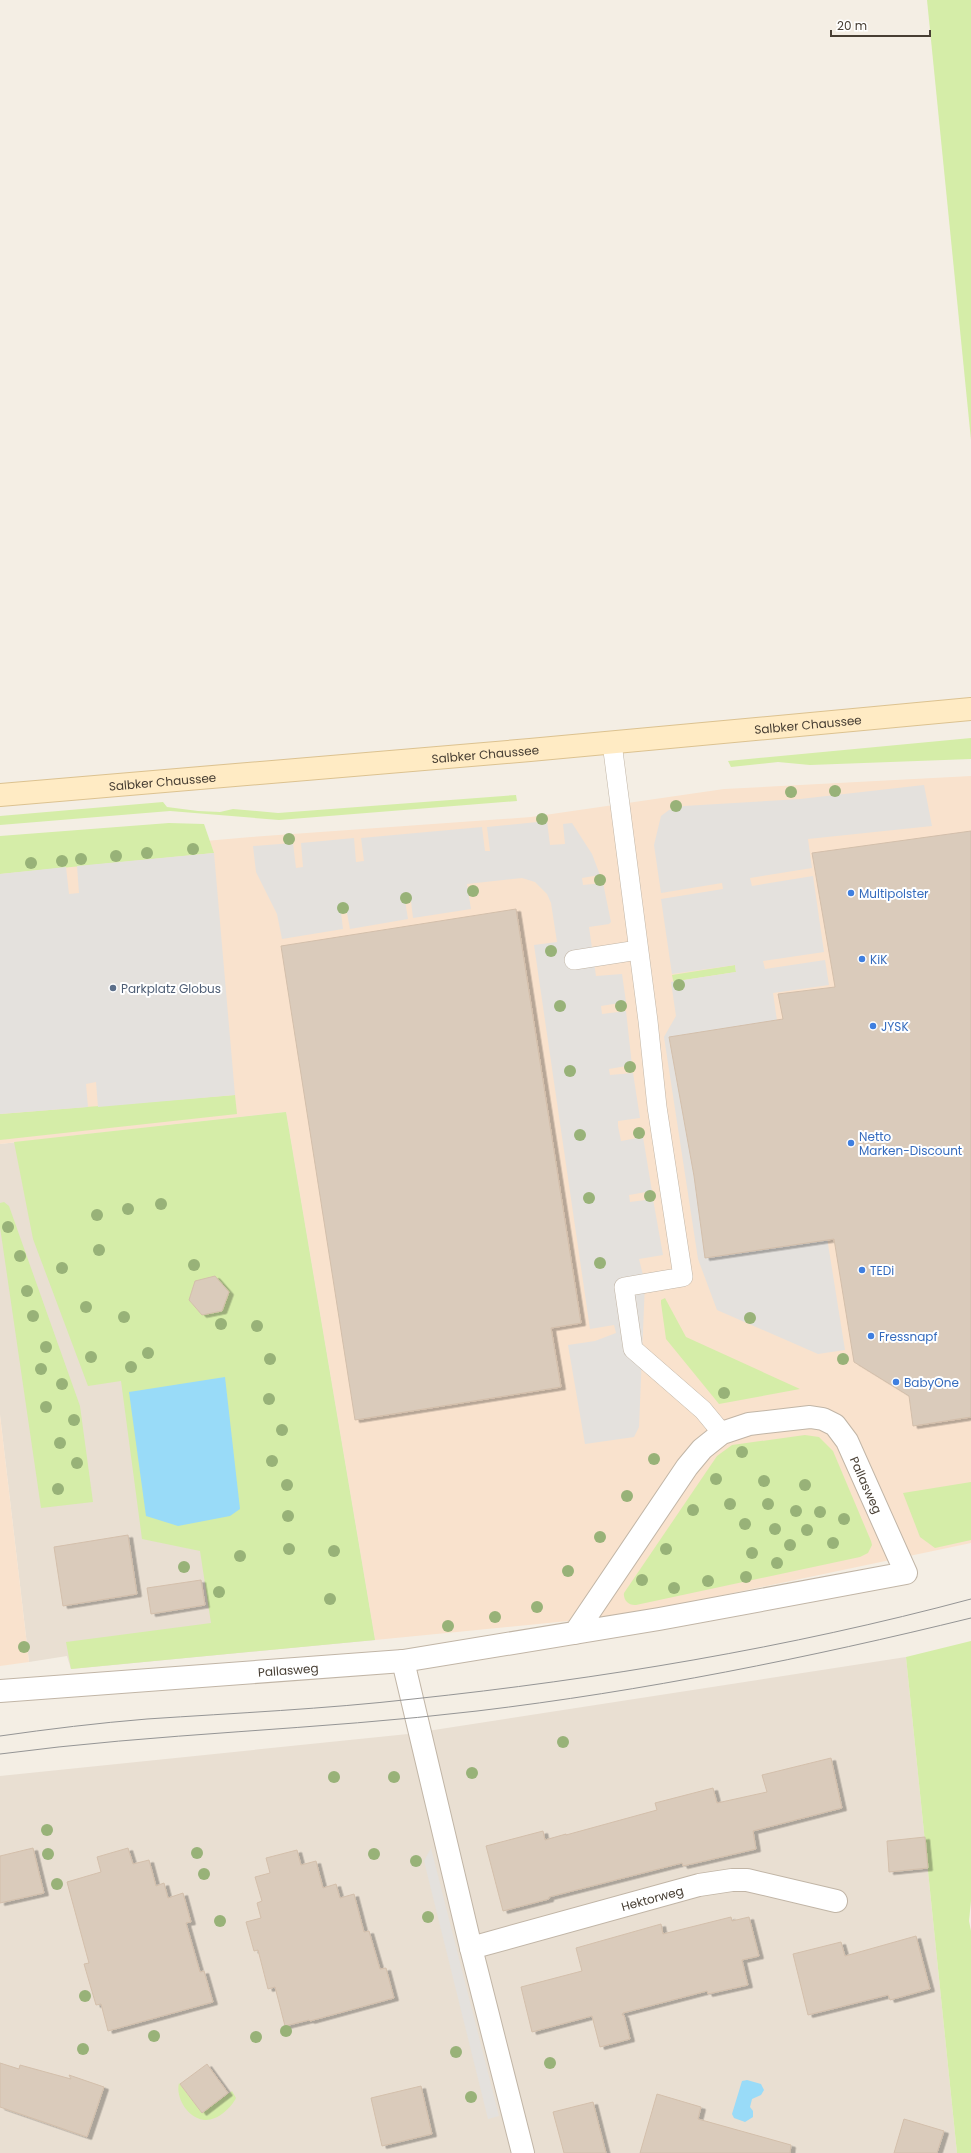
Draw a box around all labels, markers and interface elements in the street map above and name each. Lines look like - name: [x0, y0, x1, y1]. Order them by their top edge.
- scale bar: [831, 12, 930, 38]
- text: 20 m: [837, 17, 867, 34]
- street label: Salbker Chaussee: [753, 711, 862, 738]
- street label: Salbker Chaussee: [431, 741, 540, 767]
- street label: Salbker Chaussee: [108, 768, 217, 794]
- place label: Multipolster: [859, 885, 929, 902]
- marker: Multipolster: [846, 888, 856, 898]
- place label: KiK: [870, 951, 887, 968]
- marker: KiK: [857, 954, 867, 964]
- place label: Parkplatz Globus: [121, 980, 221, 997]
- marker: Parkplatz Globus: [108, 983, 118, 993]
- place label: JYSK: [881, 1018, 909, 1035]
- marker: JYSK: [868, 1021, 878, 1031]
- place label: Netto Marken-Discount: [859, 1128, 962, 1159]
- marker: Netto Marken-Discount: [846, 1138, 856, 1148]
- place label: TEDi: [870, 1262, 894, 1279]
- marker: TEDi: [857, 1265, 867, 1275]
- place label: Fressnapf: [879, 1328, 937, 1345]
- marker: Fressnapf: [866, 1331, 876, 1341]
- place label: BabyOne: [904, 1374, 959, 1391]
- marker: BabyOne: [891, 1377, 901, 1387]
- street label: Pallasweg: [846, 1454, 886, 1516]
- street label: Pallasweg: [257, 1659, 319, 1680]
- street label: Hektorweg: [619, 1881, 685, 1915]

